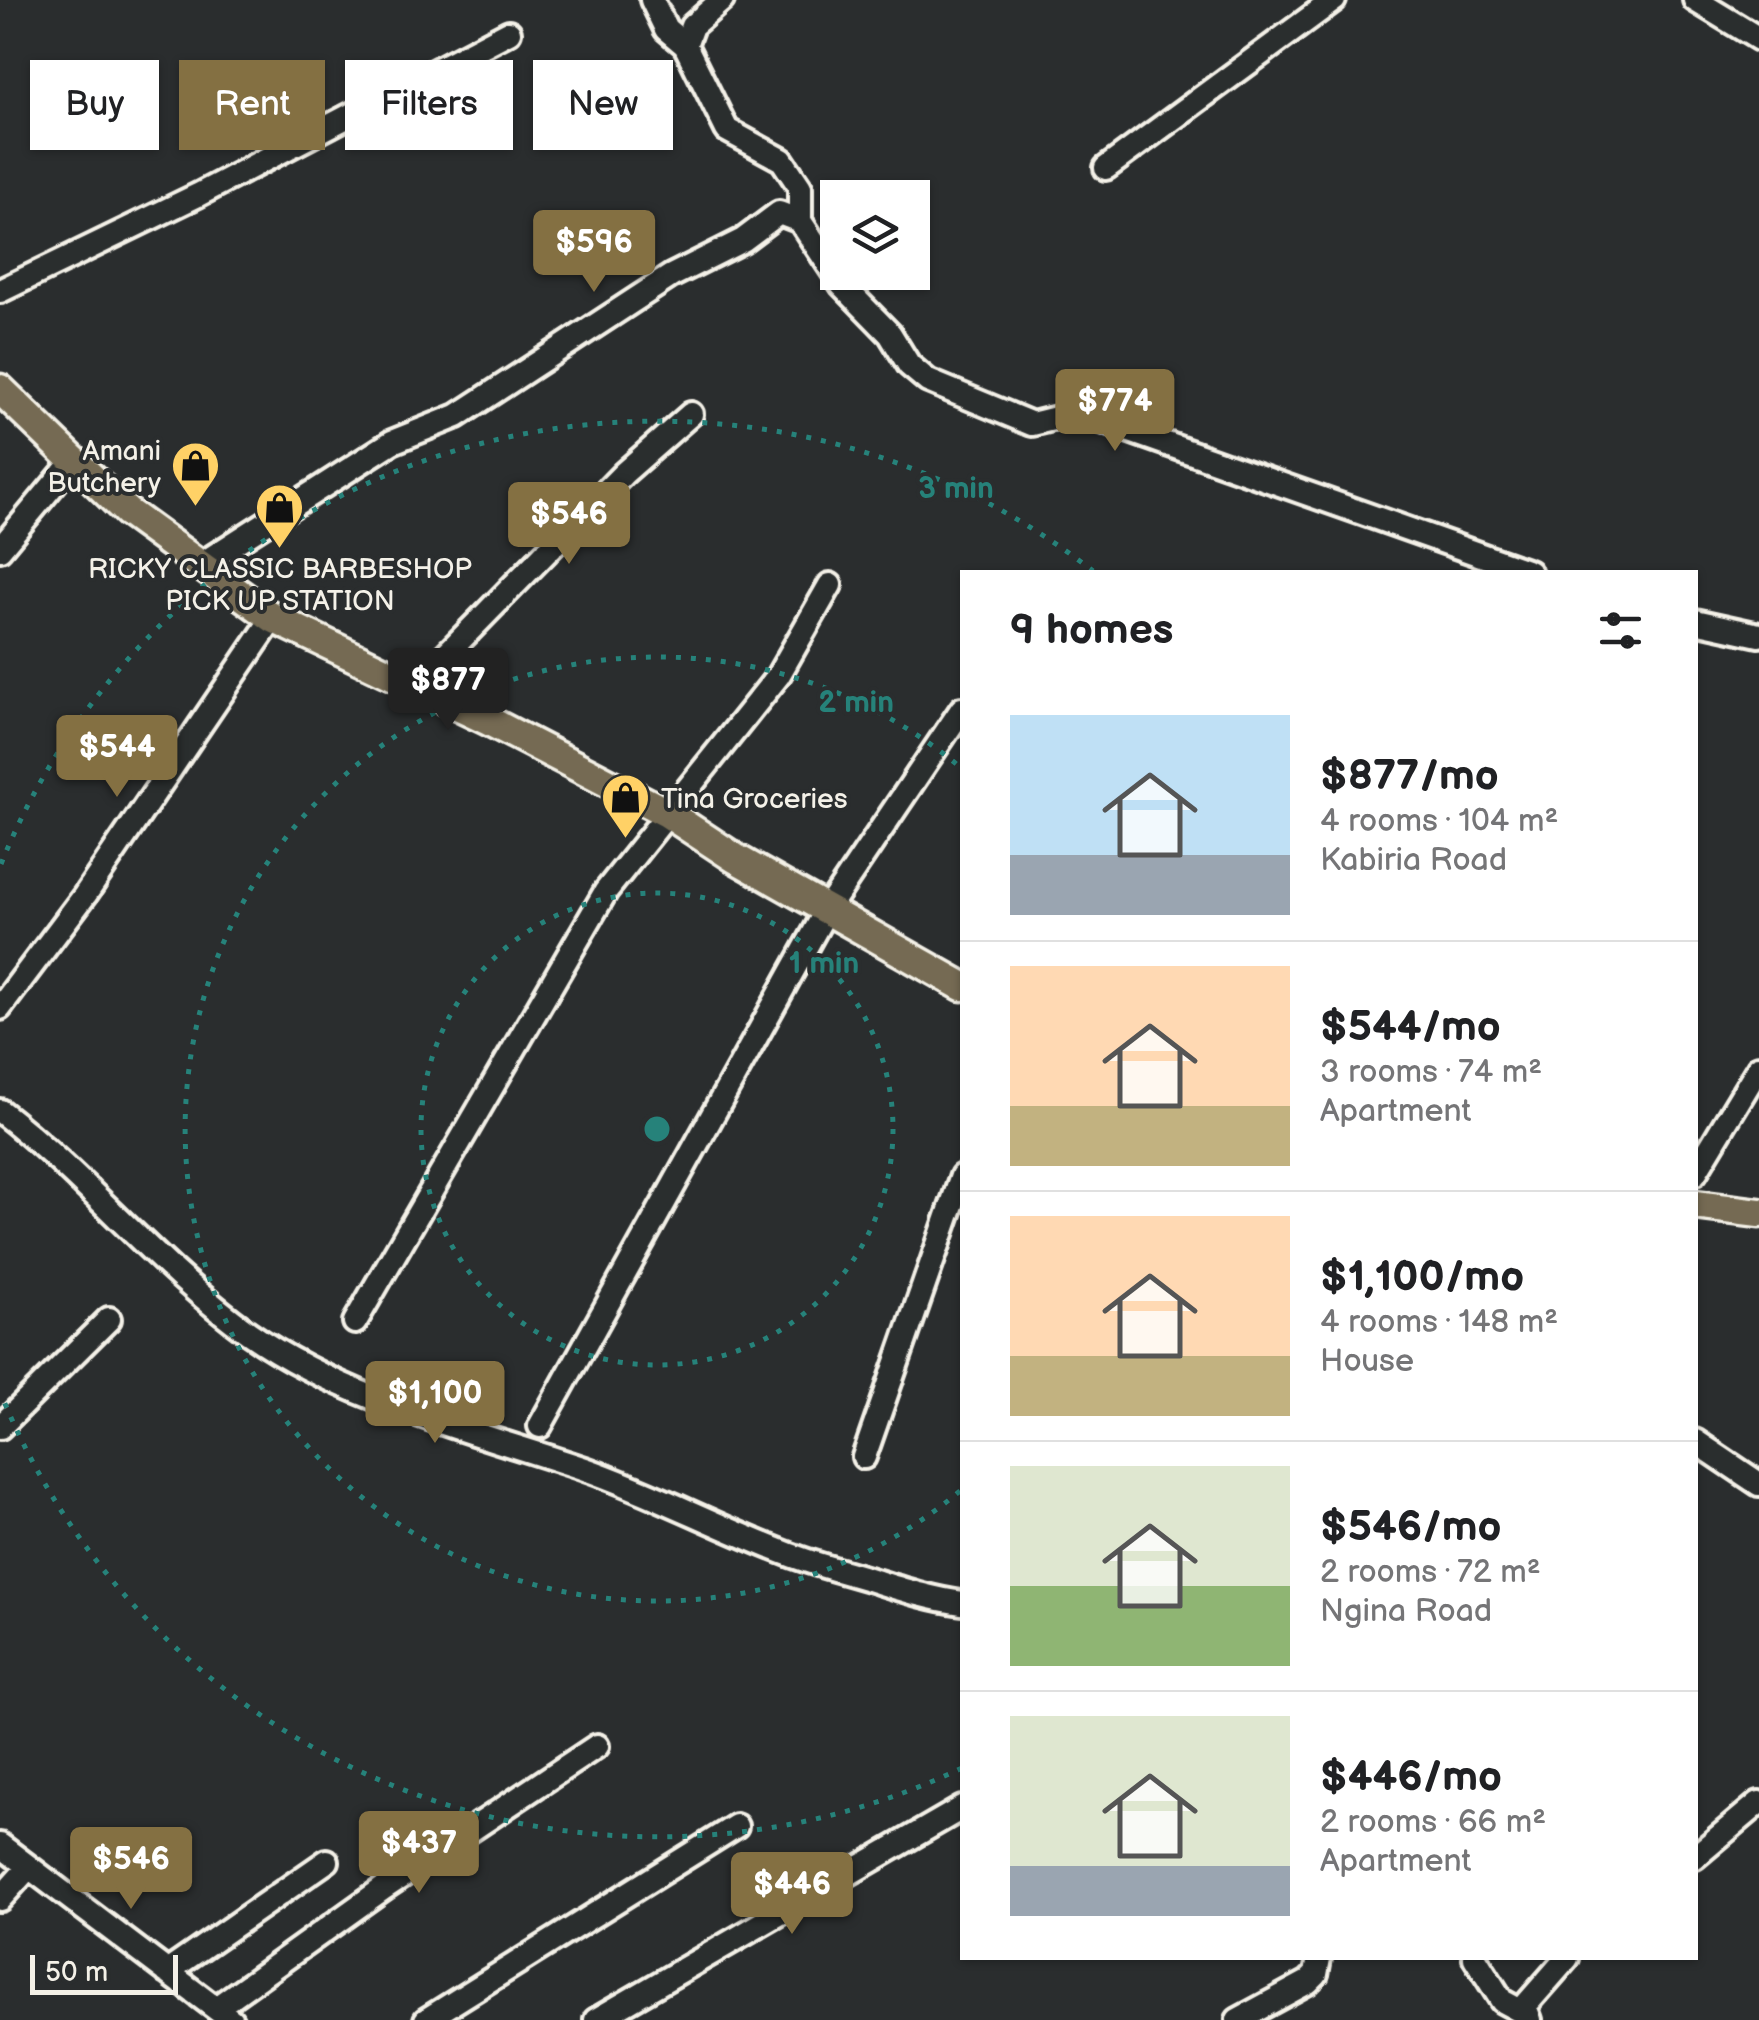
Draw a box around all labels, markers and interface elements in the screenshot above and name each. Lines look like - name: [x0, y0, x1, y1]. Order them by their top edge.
- chip: Buy: [30, 60, 159, 150]
- chip: Rent: [179, 60, 325, 150]
- chip: Filters: [345, 60, 513, 150]
- chip: New: [533, 60, 673, 150]
- map controls: [820, 180, 930, 290]
- button: layers: [820, 180, 930, 290]
- pin: $596: [535, 210, 653, 295]
- text: $596: [555, 223, 633, 262]
- pin: $774: [1056, 369, 1174, 454]
- text: $774: [1077, 382, 1153, 421]
- place label: Amani Butchery: [47, 435, 161, 500]
- shop icon: Amani Butchery: [170, 440, 222, 508]
- text: 3 min: [918, 471, 994, 507]
- shop icon: RICKY CLASSIC BARBESHOP PICK UP STATION: [254, 482, 306, 550]
- pin: $546: [510, 482, 628, 567]
- text: $546: [530, 495, 608, 534]
- place label: RICKY CLASSIC BARBESHOP PICK UP STATION: [88, 553, 472, 618]
- icon: filters: [1593, 603, 1648, 658]
- text: 9 homes: [1010, 605, 1173, 656]
- pin: $877: [389, 648, 507, 733]
- text: $877: [410, 661, 486, 700]
- text: 2 min: [818, 685, 894, 721]
- pin: $544: [58, 715, 176, 800]
- text: $544: [78, 728, 156, 767]
- text: $877/mo: [1320, 751, 1499, 802]
- icon: home: [1090, 755, 1210, 875]
- shop icon: Tina Groceries: [600, 772, 652, 840]
- place label: Tina Groceries: [661, 783, 848, 816]
- text: 4 rooms · 104 m²: [1320, 802, 1558, 841]
- text: Kabiria Road: [1320, 841, 1507, 880]
- text: 1 min: [789, 946, 859, 982]
- text: $544/mo: [1320, 1002, 1501, 1053]
- icon: home: [1090, 1006, 1210, 1126]
- text: 3 rooms · 74 m²: [1320, 1053, 1542, 1092]
- text: Apartment: [1320, 1092, 1471, 1131]
- centre of rings: [639, 1111, 675, 1147]
- text: $1,100/mo: [1320, 1252, 1524, 1303]
- icon: home: [1090, 1256, 1210, 1376]
- text: 4 rooms · 148 m²: [1320, 1303, 1558, 1342]
- text: House: [1320, 1342, 1414, 1381]
- pin: $1,100: [354, 1361, 516, 1446]
- text: $1,100: [387, 1374, 483, 1413]
- text: $546/mo: [1320, 1502, 1502, 1553]
- icon: home: [1090, 1506, 1210, 1626]
- text: 2 rooms · 72 m²: [1320, 1553, 1541, 1592]
- text: Ngina Road: [1320, 1592, 1492, 1631]
- text: $446/mo: [1320, 1752, 1502, 1803]
- icon: home: [1090, 1756, 1210, 1876]
- text: 2 rooms · 66 m²: [1320, 1803, 1546, 1842]
- pin: $437: [360, 1811, 478, 1896]
- text: $437: [381, 1824, 457, 1863]
- pin: $546: [72, 1827, 190, 1912]
- text: $546: [92, 1840, 170, 1879]
- text: Apartment: [1320, 1842, 1471, 1881]
- pin: $446: [733, 1852, 851, 1937]
- text: $446: [753, 1865, 831, 1904]
- scale bar: [30, 1950, 178, 1994]
- text: 50 m: [45, 1956, 108, 1989]

